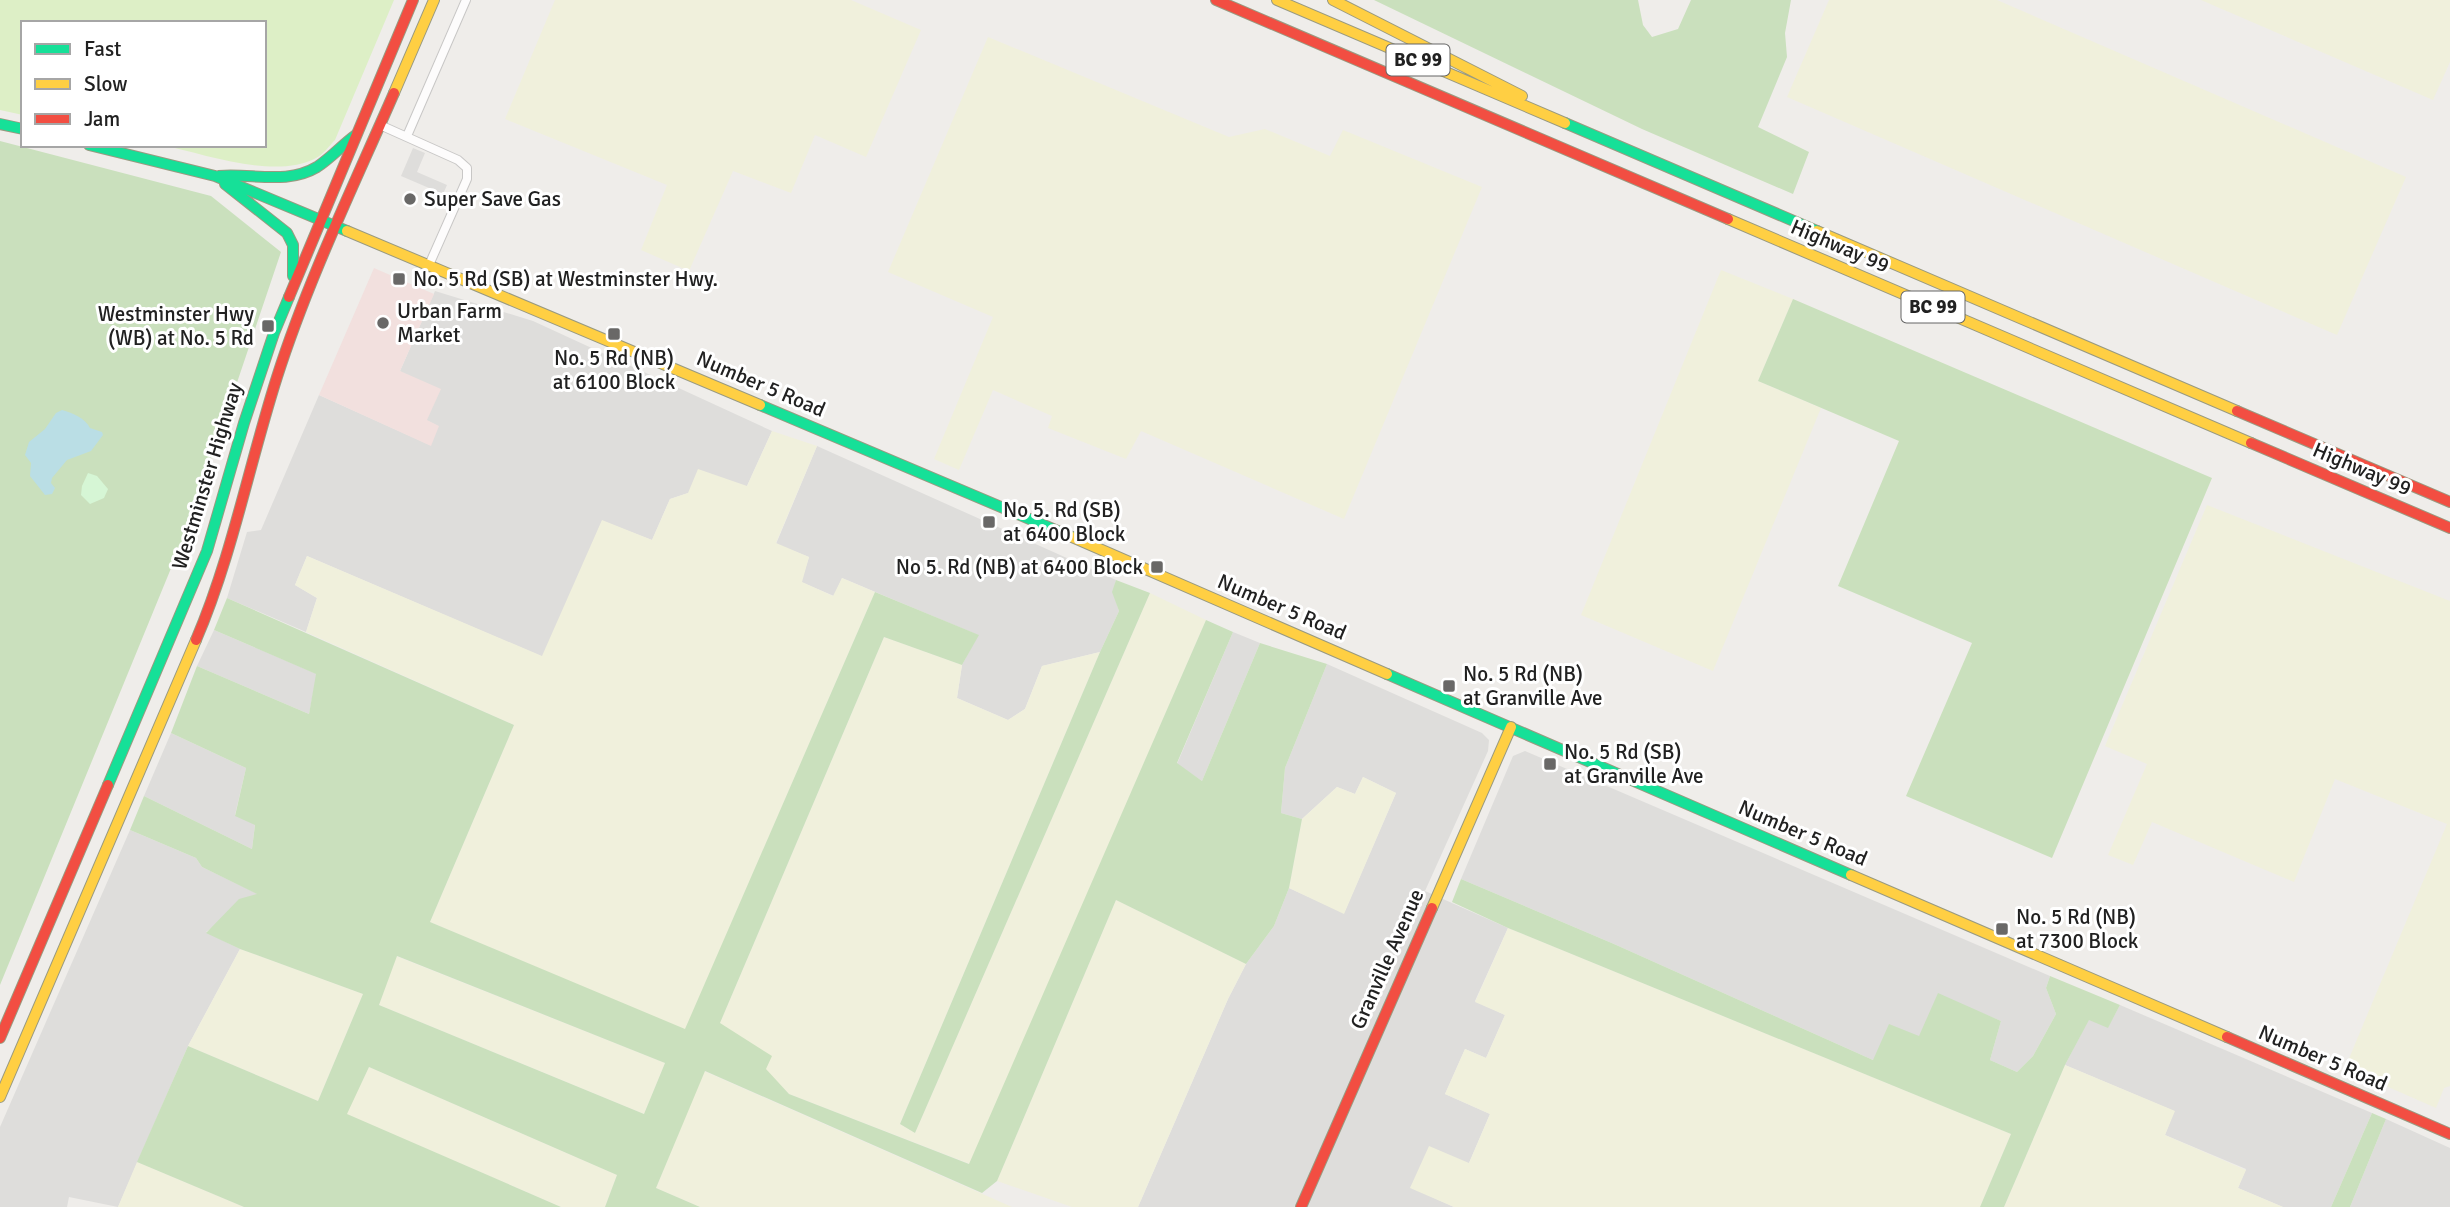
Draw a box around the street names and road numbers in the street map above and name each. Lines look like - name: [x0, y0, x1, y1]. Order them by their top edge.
- road number: BC 99: [1386, 44, 1450, 76]
- street label: Highway 99: [1787, 214, 1893, 278]
- road number: BC 99: [1902, 292, 1965, 322]
- street label: Number 5 Road: [693, 345, 829, 423]
- street label: Westminster Highway: [166, 379, 248, 573]
- street label: Highway 99: [2309, 437, 2415, 501]
- street label: Number 5 Road: [1214, 568, 1350, 646]
- street label: Number 5 Road: [1735, 794, 1871, 872]
- street label: Granville Avenue: [1344, 885, 1430, 1033]
- street label: Number 5 Road: [2255, 1019, 2391, 1097]

